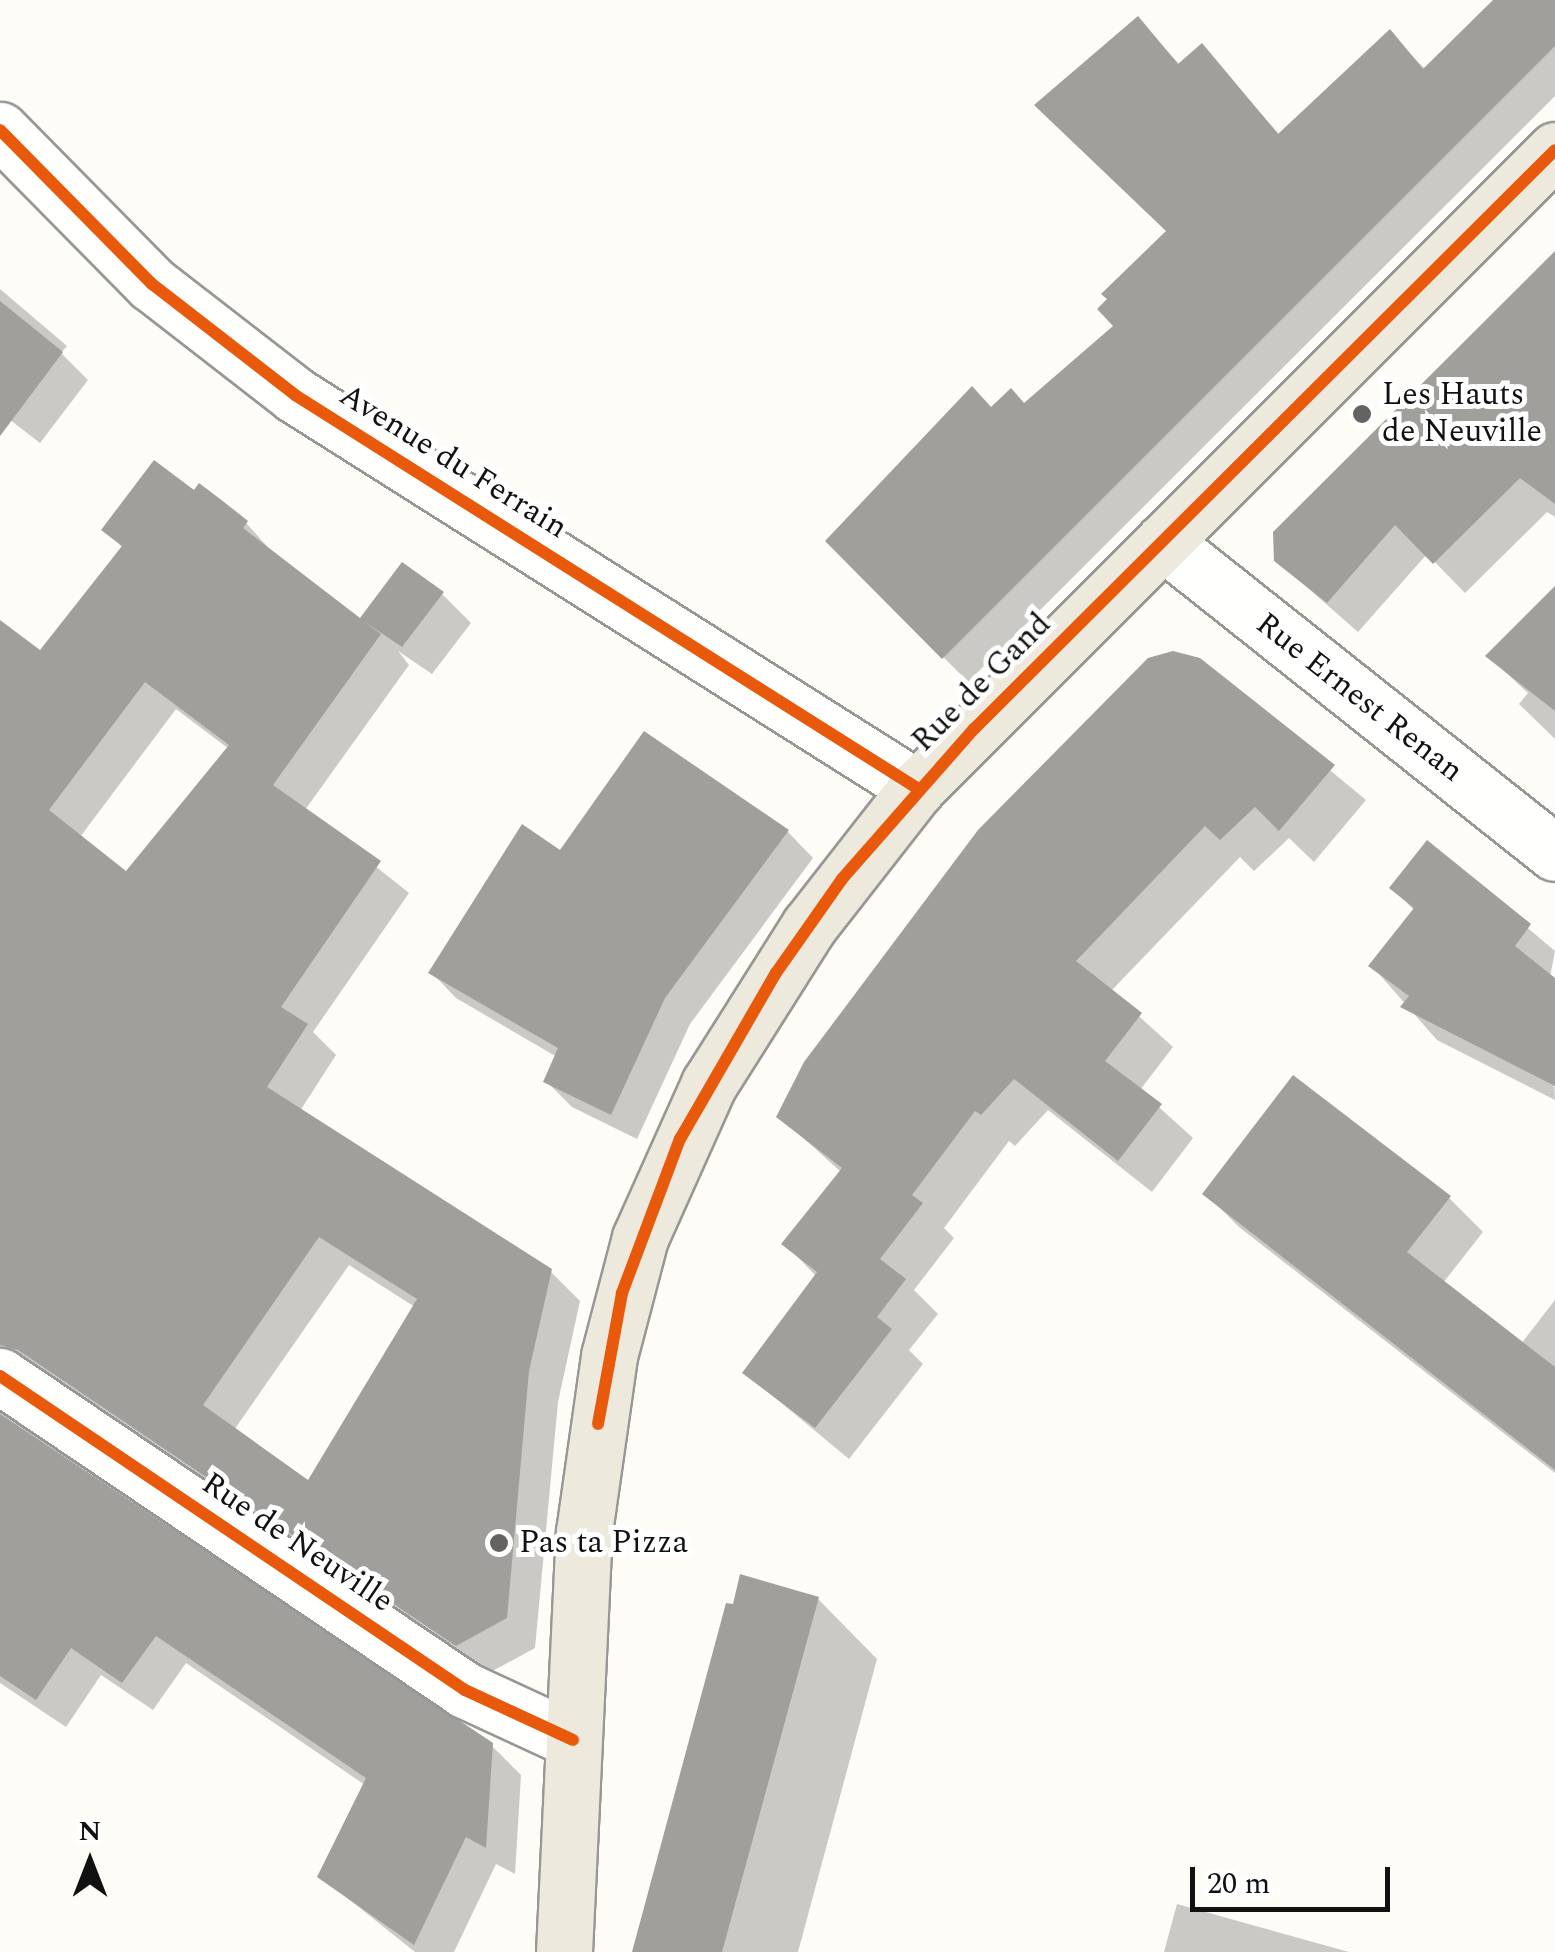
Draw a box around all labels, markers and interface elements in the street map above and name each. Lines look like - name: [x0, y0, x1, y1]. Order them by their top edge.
- street label: Avenue du Ferrain: [332, 376, 574, 548]
- place label: Les Hauts de Neuville: [1382, 377, 1542, 452]
- marker: Les Hauts de Neuville: [1351, 403, 1373, 425]
- street label: Rue Ernest Renan: [1248, 605, 1470, 791]
- street label: Rue de Gand: [905, 606, 1059, 760]
- street label: Rue de Neuville: [194, 1465, 400, 1621]
- place label: Pas ta Pizza: [519, 1524, 688, 1562]
- marker: Pas ta Pizza: [488, 1532, 510, 1554]
- text: N: [79, 1810, 101, 1853]
- north arrow: [40, 1812, 140, 1912]
- scale bar: [1195, 1847, 1395, 1909]
- text: 20 m: [1207, 1861, 1270, 1907]

